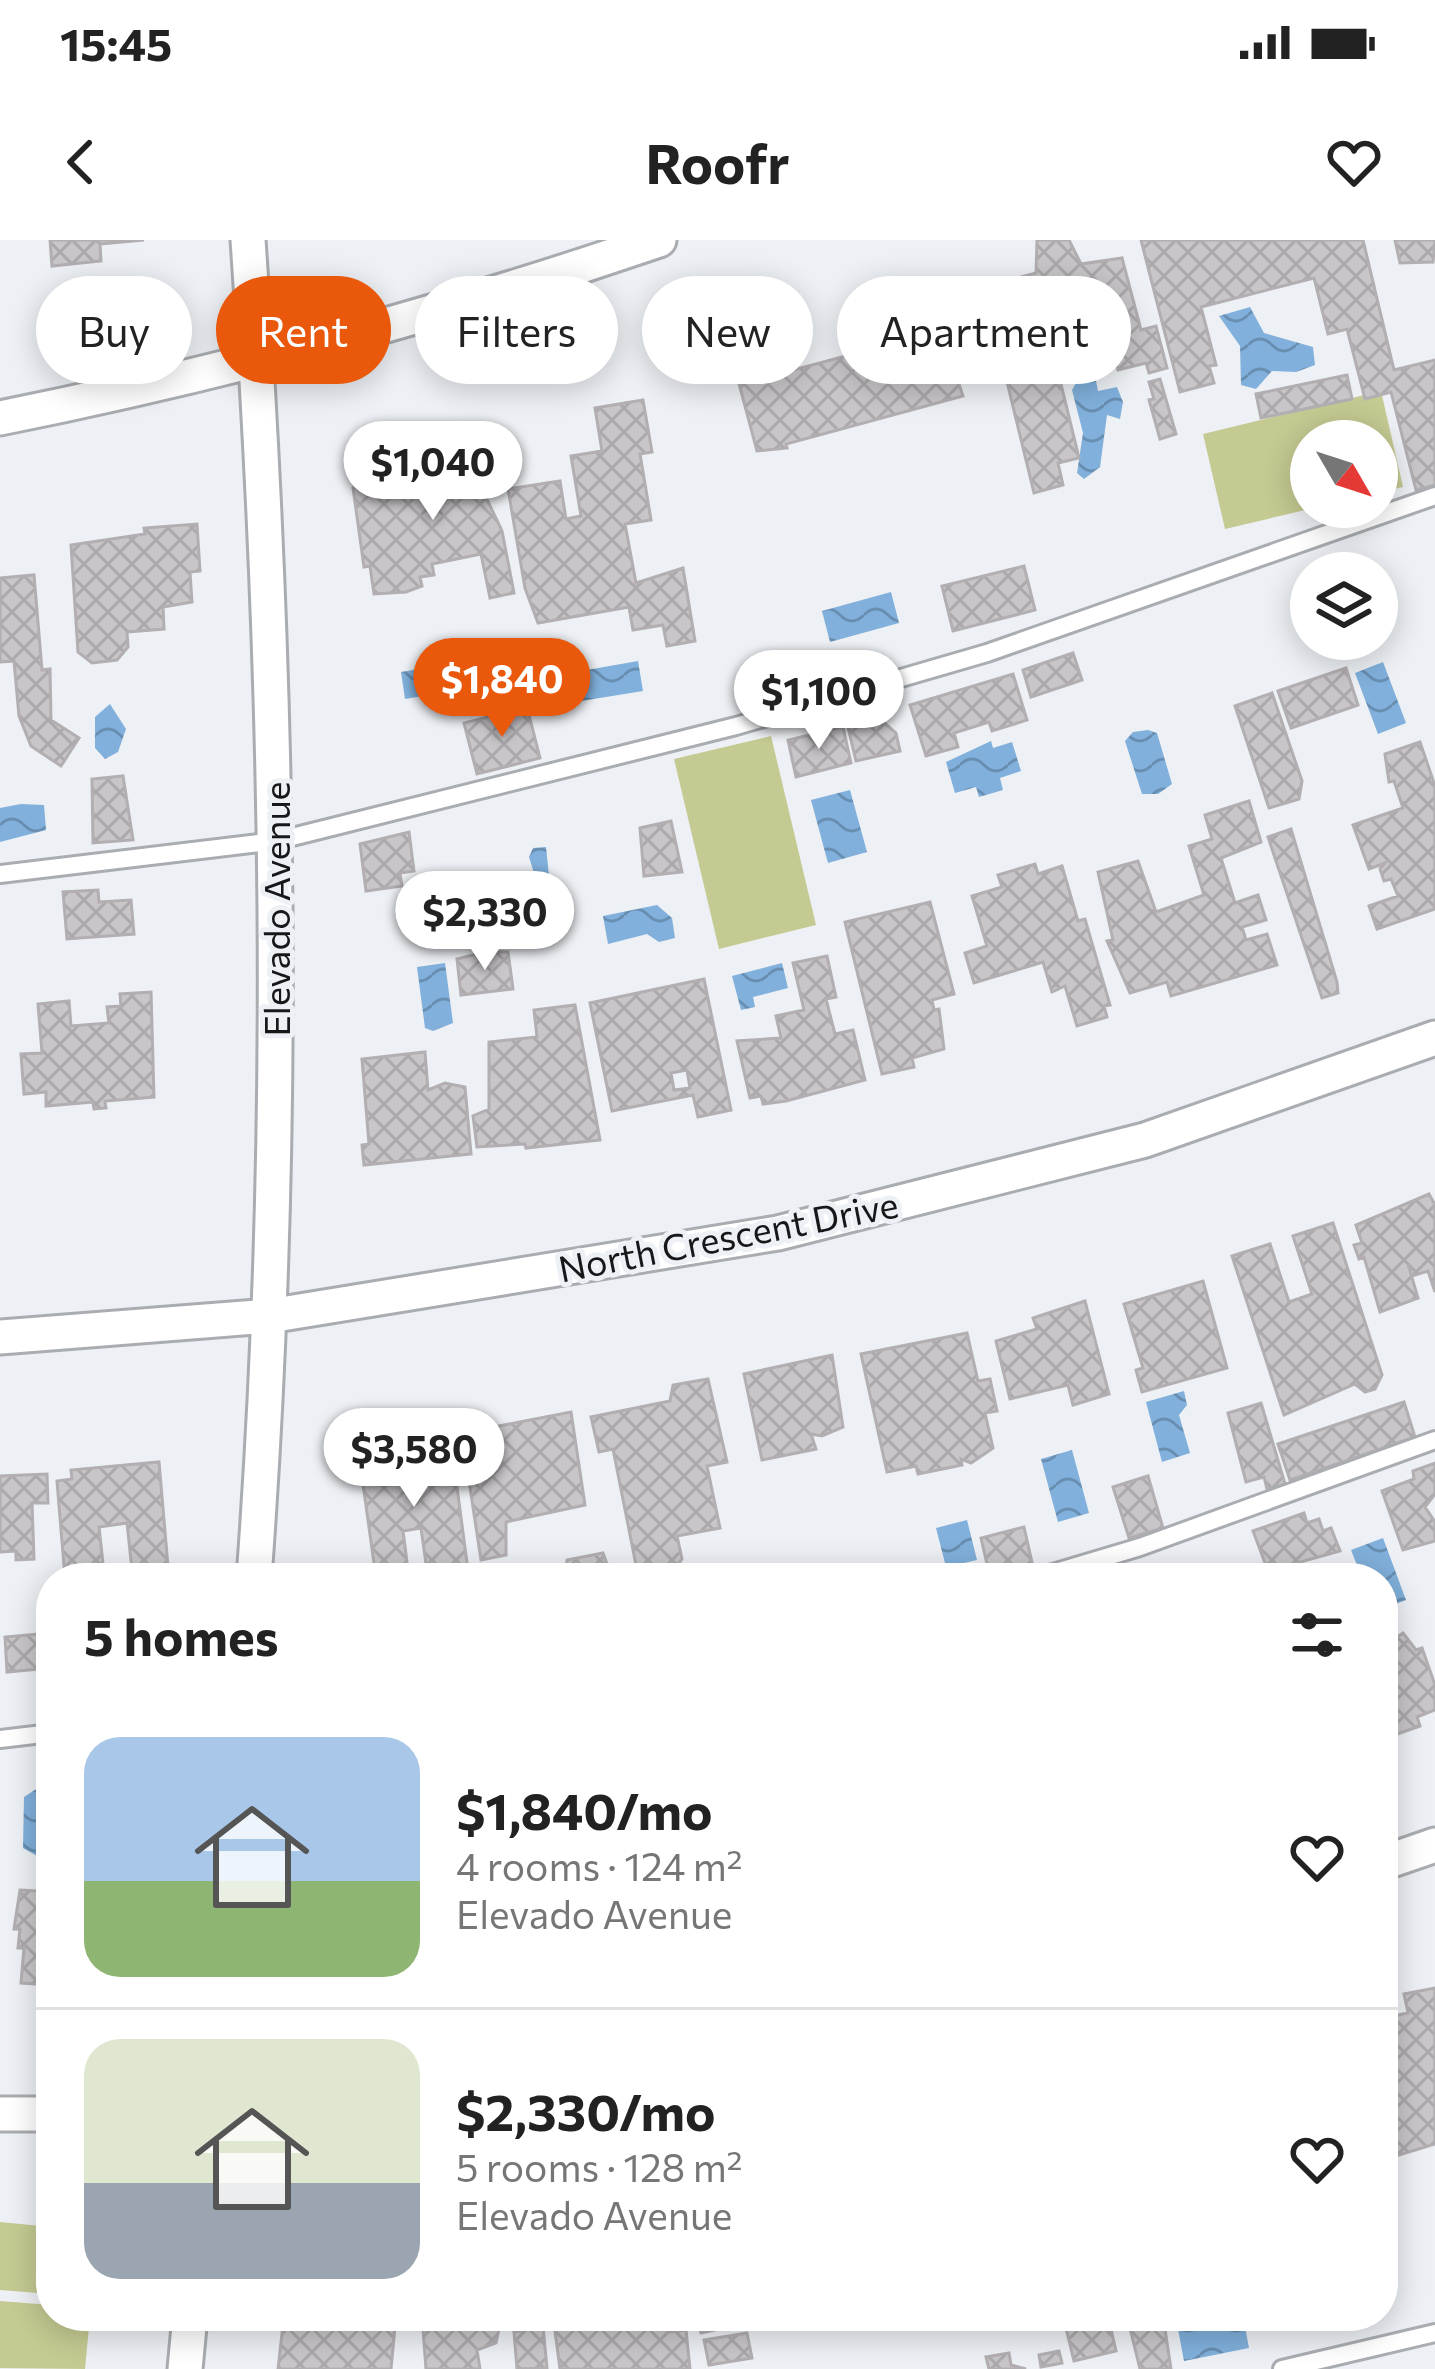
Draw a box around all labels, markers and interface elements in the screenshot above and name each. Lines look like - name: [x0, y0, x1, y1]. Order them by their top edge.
- text: 15:45: [60, 15, 172, 70]
- icon: back: [48, 129, 114, 195]
- text: Roofr: [645, 129, 790, 195]
- icon: heart: [1321, 129, 1387, 195]
- chip: Buy: [36, 276, 192, 384]
- chip: Rent: [216, 276, 391, 384]
- chip: Filters: [415, 276, 618, 384]
- chip: New: [642, 276, 813, 384]
- chip: Apartment: [837, 276, 1131, 384]
- north arrow: [1290, 420, 1398, 528]
- map controls: [1290, 420, 1398, 660]
- pin: $1,040: [335, 421, 531, 523]
- text: $1,040: [370, 436, 496, 484]
- button: layers: [1290, 552, 1398, 660]
- pin: $1,840: [404, 638, 600, 740]
- pin: $1,100: [721, 650, 917, 752]
- text: $1,840: [440, 653, 564, 701]
- text: $1,100: [761, 665, 877, 713]
- street label: Elevado Avenue: [253, 781, 297, 1037]
- pin: $2,330: [387, 871, 583, 973]
- text: $2,330: [422, 886, 548, 934]
- street label: North Crescent Drive: [554, 1180, 902, 1290]
- pin: $3,580: [316, 1408, 512, 1510]
- text: $3,580: [350, 1423, 478, 1471]
- icon: filters: [1284, 1602, 1350, 1668]
- text: 5 homes: [84, 1604, 279, 1667]
- text: $1,840/mo: [456, 1778, 713, 1841]
- icon: home: [180, 1785, 324, 1929]
- icon: heart: [1284, 1824, 1350, 1890]
- text: 4 rooms · 124 m²: [456, 1841, 743, 1889]
- text: Elevado Avenue: [456, 1889, 732, 1937]
- text: $2,330/mo: [456, 2079, 715, 2142]
- icon: home: [180, 2087, 324, 2231]
- icon: heart: [1284, 2126, 1350, 2192]
- text: 5 rooms · 128 m²: [456, 2142, 742, 2190]
- text: Elevado Avenue: [456, 2190, 732, 2238]

